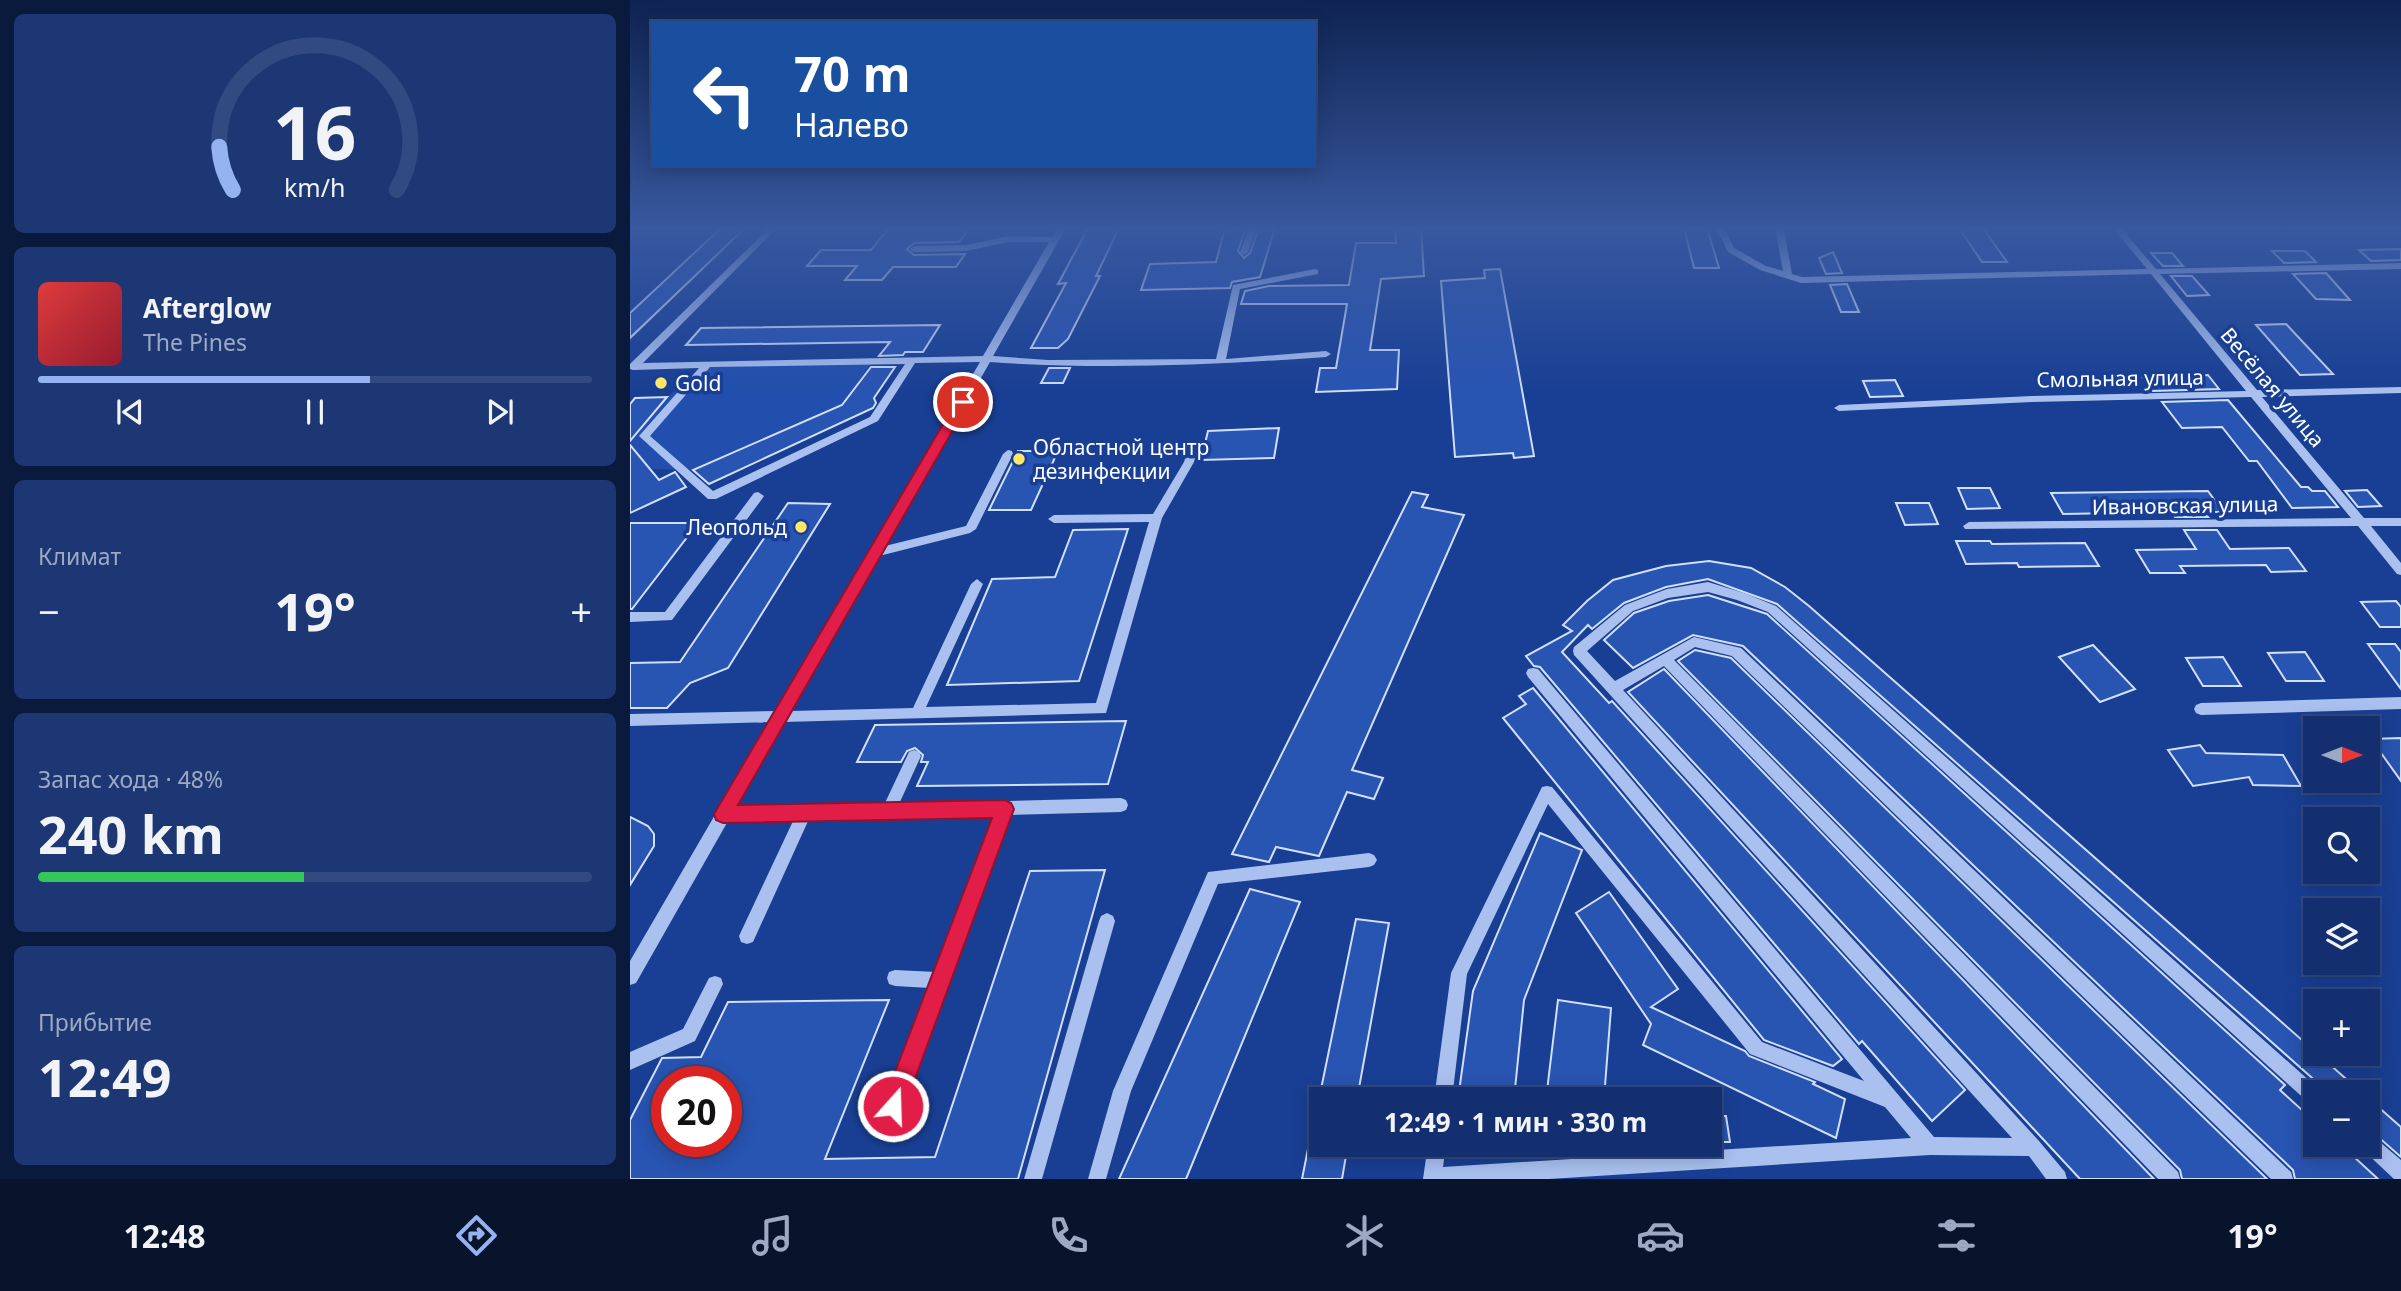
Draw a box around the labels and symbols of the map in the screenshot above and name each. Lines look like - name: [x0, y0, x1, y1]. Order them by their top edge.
- street label: Весёлая улица: [2215, 321, 2331, 453]
- street label: Смольная улица: [2036, 363, 2204, 393]
- place label: Gold: [675, 369, 721, 397]
- pin: [933, 372, 993, 432]
- marker: Gold: [653, 375, 669, 391]
- place label: Областной центр дезинфекции: [1033, 433, 1209, 485]
- marker: Областной центр дезинфекции: [1011, 451, 1027, 467]
- street label: Ивановская улица: [2092, 489, 2278, 521]
- place label: Леопольд: [687, 513, 787, 541]
- marker: Леопольд: [793, 519, 809, 535]
- north arrow: [2303, 716, 2380, 793]
- speed limit sign: 20: [651, 1066, 742, 1157]
- position arrow: [856, 1069, 930, 1143]

